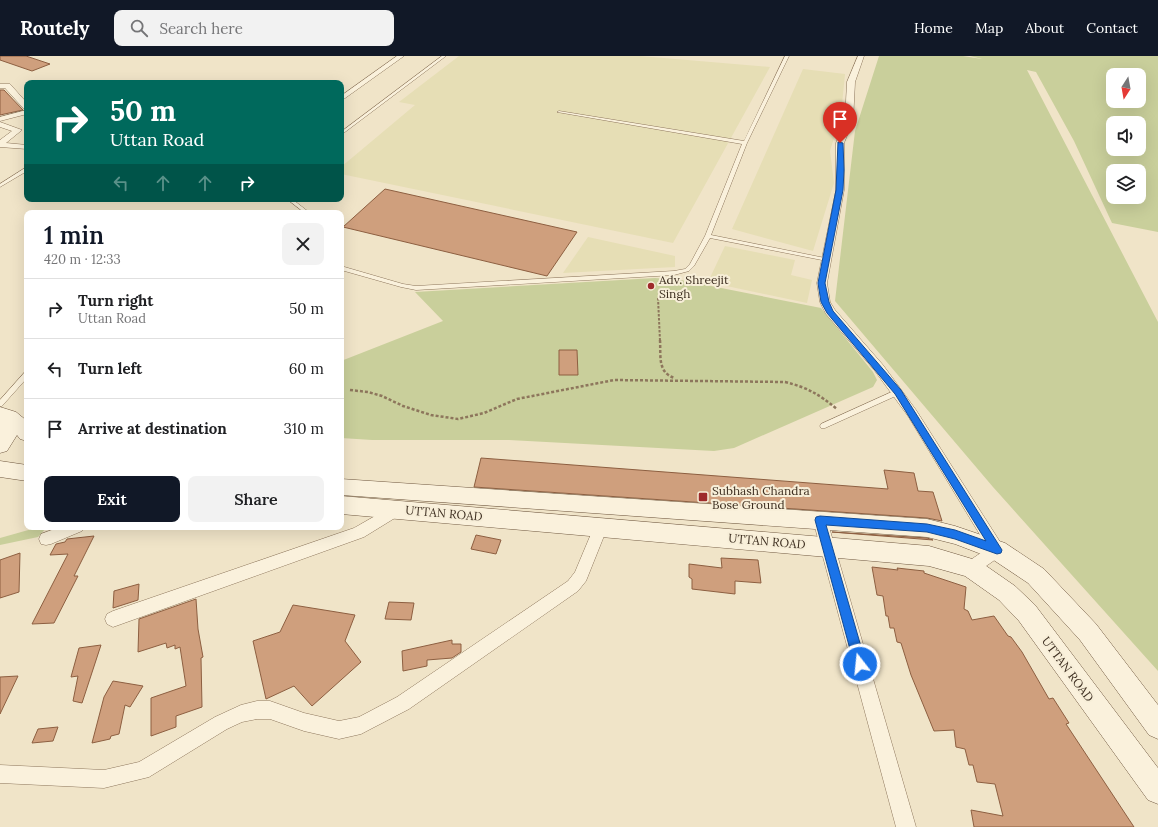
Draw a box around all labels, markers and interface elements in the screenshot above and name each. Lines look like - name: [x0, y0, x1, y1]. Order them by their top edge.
- search box: [114, 10, 394, 46]
- text: Routely: [20, 16, 90, 40]
- icon: search: [128, 17, 150, 39]
- text: Search here: [160, 19, 243, 38]
- text: Home: [914, 19, 953, 37]
- text: Map: [975, 19, 1003, 37]
- text: About: [1025, 19, 1064, 37]
- text: Contact: [1086, 19, 1138, 37]
- north arrow: [1106, 68, 1146, 108]
- map controls: [1106, 68, 1146, 204]
- text: 50 m: [110, 93, 176, 129]
- icon: right: [44, 96, 96, 148]
- pin: [823, 102, 857, 143]
- icon: arrive: [829, 108, 851, 130]
- button: sound: [1106, 116, 1146, 156]
- text: Uttan Road: [110, 128, 204, 151]
- button: layers: [1106, 164, 1146, 204]
- icon: left: [110, 172, 132, 194]
- icon: ahead: [152, 172, 174, 194]
- icon: ahead: [194, 172, 216, 194]
- icon: right: [236, 172, 258, 194]
- text: 1 min: [44, 220, 104, 251]
- button: close: [282, 223, 324, 265]
- text: 420 m · 12:33: [44, 251, 121, 268]
- place label: Adv. Shreejit Singh: [658, 272, 729, 301]
- marker: Adv. Shreejit Singh: [646, 281, 656, 291]
- text: Turn right: [78, 291, 154, 310]
- icon: right: [44, 298, 66, 320]
- text: 50 m: [289, 299, 324, 318]
- text: Uttan Road: [78, 310, 146, 327]
- icon: left: [44, 358, 66, 380]
- text: Turn left: [78, 359, 142, 378]
- text: 60 m: [289, 359, 324, 378]
- icon: arrive: [44, 418, 66, 440]
- text: Arrive at destination: [78, 419, 227, 438]
- text: 310 m: [284, 419, 324, 438]
- button: Exit: [44, 476, 180, 522]
- button: Share: [188, 476, 324, 522]
- place label: Subhash Chandra Bose Ground: [712, 483, 810, 512]
- marker: Subhash Chandra Bose Ground: [697, 491, 709, 503]
- street label: UTTAN ROAD: [405, 502, 483, 524]
- street label: UTTAN ROAD: [728, 530, 806, 552]
- street label: UTTAN ROAD: [1039, 634, 1097, 704]
- position arrow: [839, 643, 881, 685]

